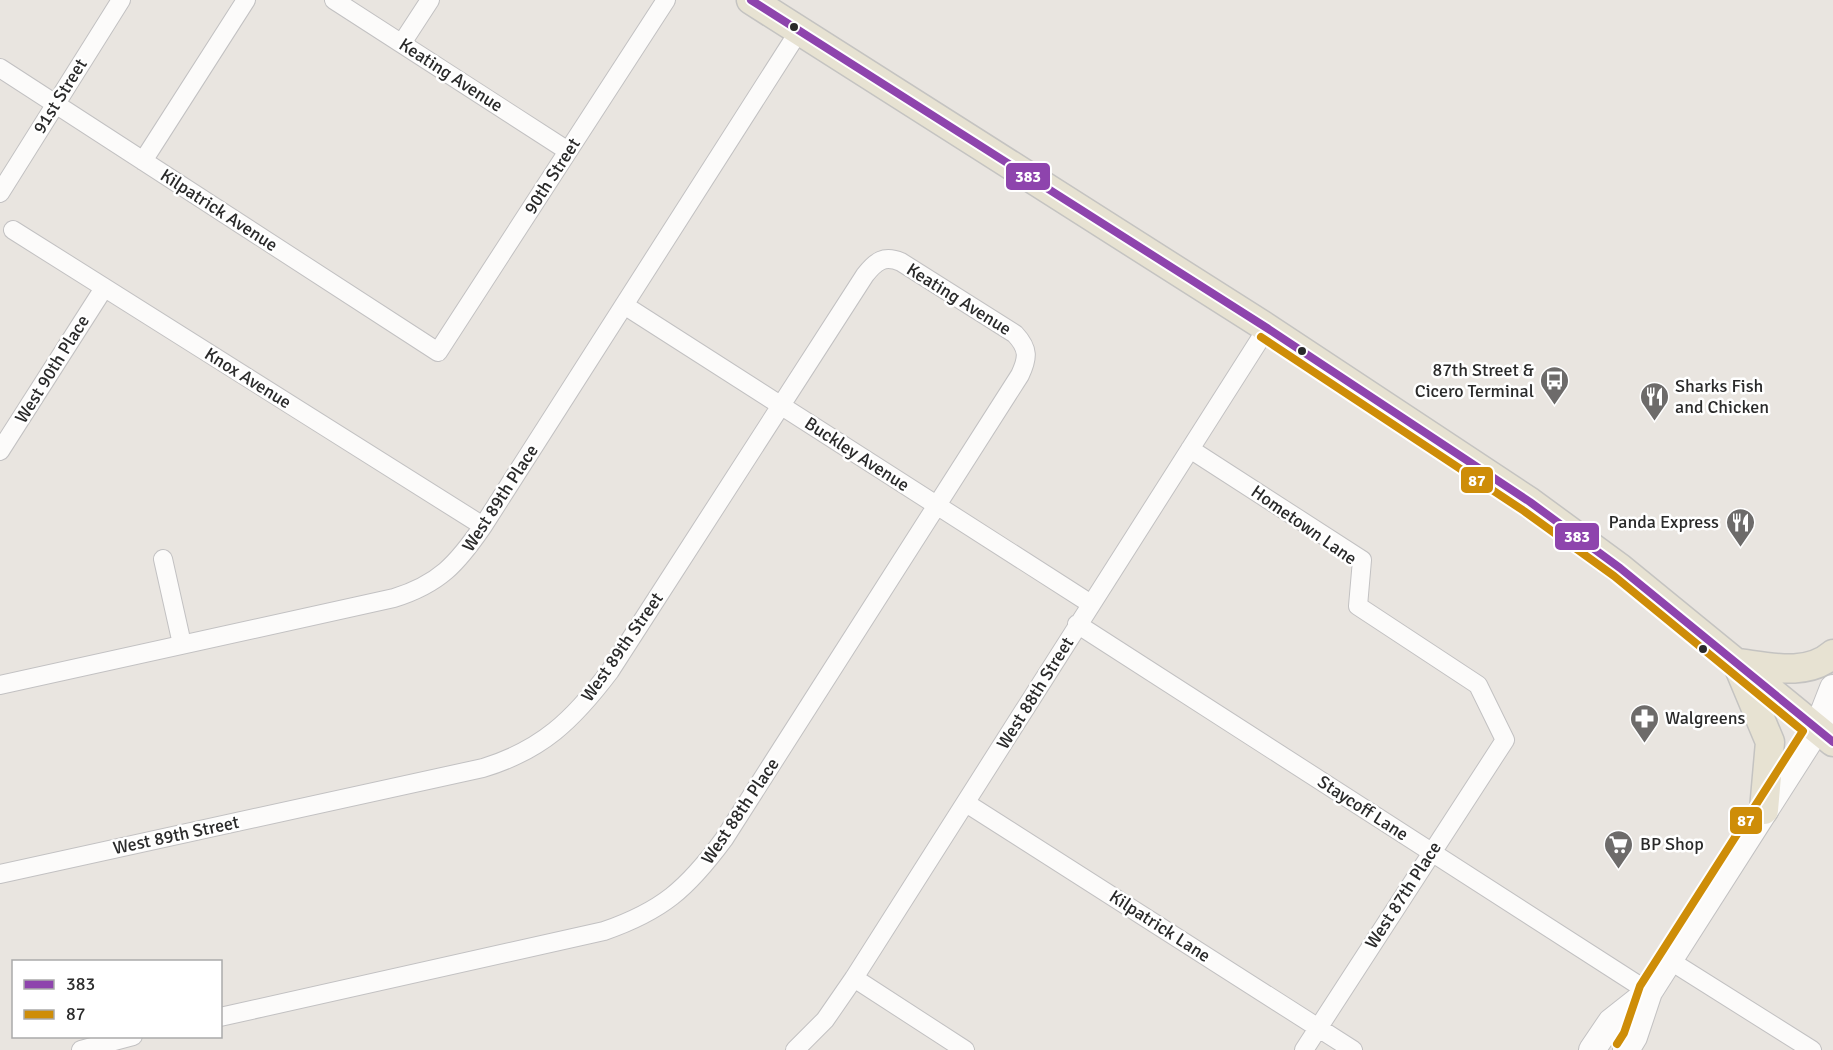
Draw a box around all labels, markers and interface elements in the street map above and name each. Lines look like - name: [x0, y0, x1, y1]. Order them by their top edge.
- unlabelled marker: [788, 21, 800, 33]
- street label: Keating Avenue: [395, 33, 507, 117]
- street label: 91st Street: [28, 54, 92, 138]
- street label: 90th Street: [519, 134, 585, 218]
- line badge: 383: [1005, 162, 1051, 191]
- street label: Kilpatrick Avenue: [156, 164, 282, 256]
- text: 383: [1015, 167, 1041, 187]
- street label: Keating Avenue: [903, 258, 1015, 340]
- street label: West 90th Place: [10, 311, 94, 427]
- street label: Knox Avenue: [201, 343, 295, 413]
- unlabelled marker: [1296, 345, 1308, 357]
- place label: 87th Street & Cicero Terminal: [1415, 359, 1534, 402]
- bus stop icon: 87th Street & Cicero Terminal: [1539, 364, 1571, 406]
- place label: Sharks Fish and Chicken: [1675, 375, 1769, 418]
- restaurant icon: Sharks Fish and Chicken: [1638, 380, 1670, 422]
- street label: Buckley Avenue: [800, 412, 914, 496]
- street label: West 89th Place: [457, 440, 543, 556]
- line badge: 87: [1460, 466, 1494, 494]
- text: 87: [1468, 471, 1486, 491]
- street label: Hometown Lane: [1247, 480, 1361, 570]
- restaurant icon: Panda Express: [1724, 506, 1756, 548]
- place label: Panda Express: [1609, 511, 1719, 533]
- line badge: 383: [1554, 522, 1600, 551]
- text: 383: [1564, 527, 1590, 547]
- street label: West 89th Street: [576, 588, 668, 706]
- street label: West 88th Street: [992, 633, 1078, 753]
- unlabelled marker: [1697, 643, 1709, 655]
- pharmacy icon: Walgreens: [1628, 702, 1660, 744]
- place label: Walgreens: [1665, 707, 1746, 729]
- street label: West 88th Place: [696, 754, 784, 868]
- street label: Staycoff Lane: [1314, 771, 1412, 845]
- line badge: 87: [1729, 806, 1763, 835]
- street label: West 89th Street: [111, 811, 241, 859]
- text: 87: [1737, 811, 1755, 831]
- supermarket icon: BP Shop: [1603, 828, 1635, 870]
- place label: BP Shop: [1640, 833, 1704, 855]
- street label: West 87th Place: [1360, 837, 1446, 953]
- street label: Kilpatrick Lane: [1105, 885, 1215, 967]
- legend: [12, 960, 222, 1038]
- text: 383: [66, 973, 95, 995]
- text: 87: [66, 1003, 85, 1025]

